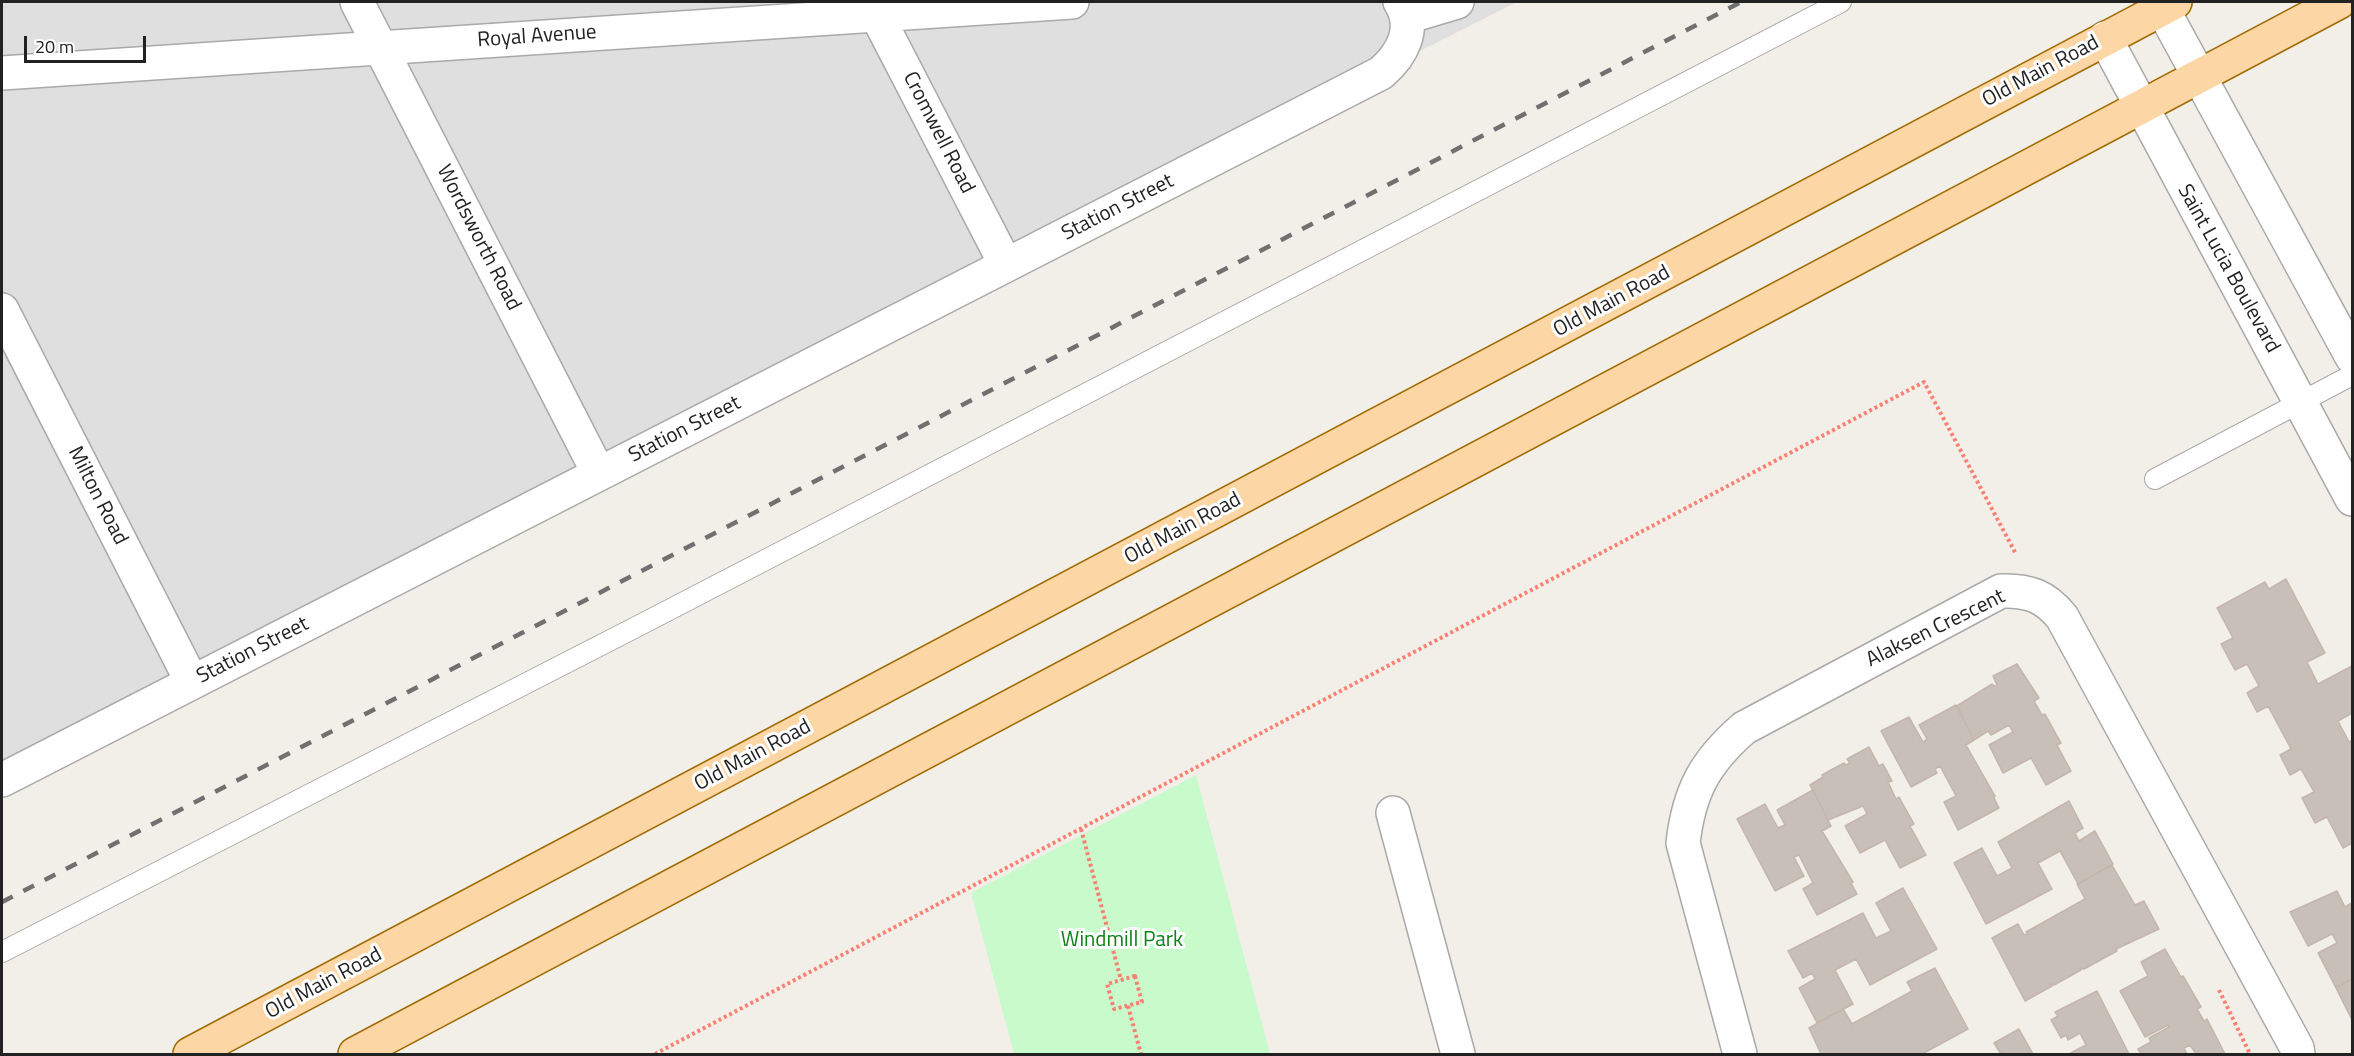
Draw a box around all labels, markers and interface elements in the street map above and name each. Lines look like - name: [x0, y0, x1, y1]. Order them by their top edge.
- street label: Royal Avenue: [477, 20, 597, 54]
- scale bar: [27, 24, 148, 62]
- street label: Old Main Road: [1978, 31, 2104, 113]
- text: 20 m: [35, 33, 74, 60]
- street label: Cromwell Road: [897, 68, 979, 198]
- street label: Wordsworth Road: [430, 161, 526, 315]
- street label: Station Street: [1058, 169, 1178, 247]
- street label: Saint Lucia Boulevard: [2171, 180, 2285, 358]
- street label: Old Main Road: [1549, 261, 1675, 343]
- street label: Station Street: [625, 391, 745, 469]
- street label: Milton Road: [62, 443, 132, 549]
- street label: Old Main Road: [1120, 488, 1246, 570]
- street label: Alaksen Crescent: [1863, 585, 2009, 673]
- street label: Station Street: [193, 612, 313, 690]
- street label: Old Main Road: [690, 715, 816, 797]
- park label: Windmill Park: [1061, 928, 1183, 954]
- street label: Old Main Road: [261, 943, 387, 1025]

